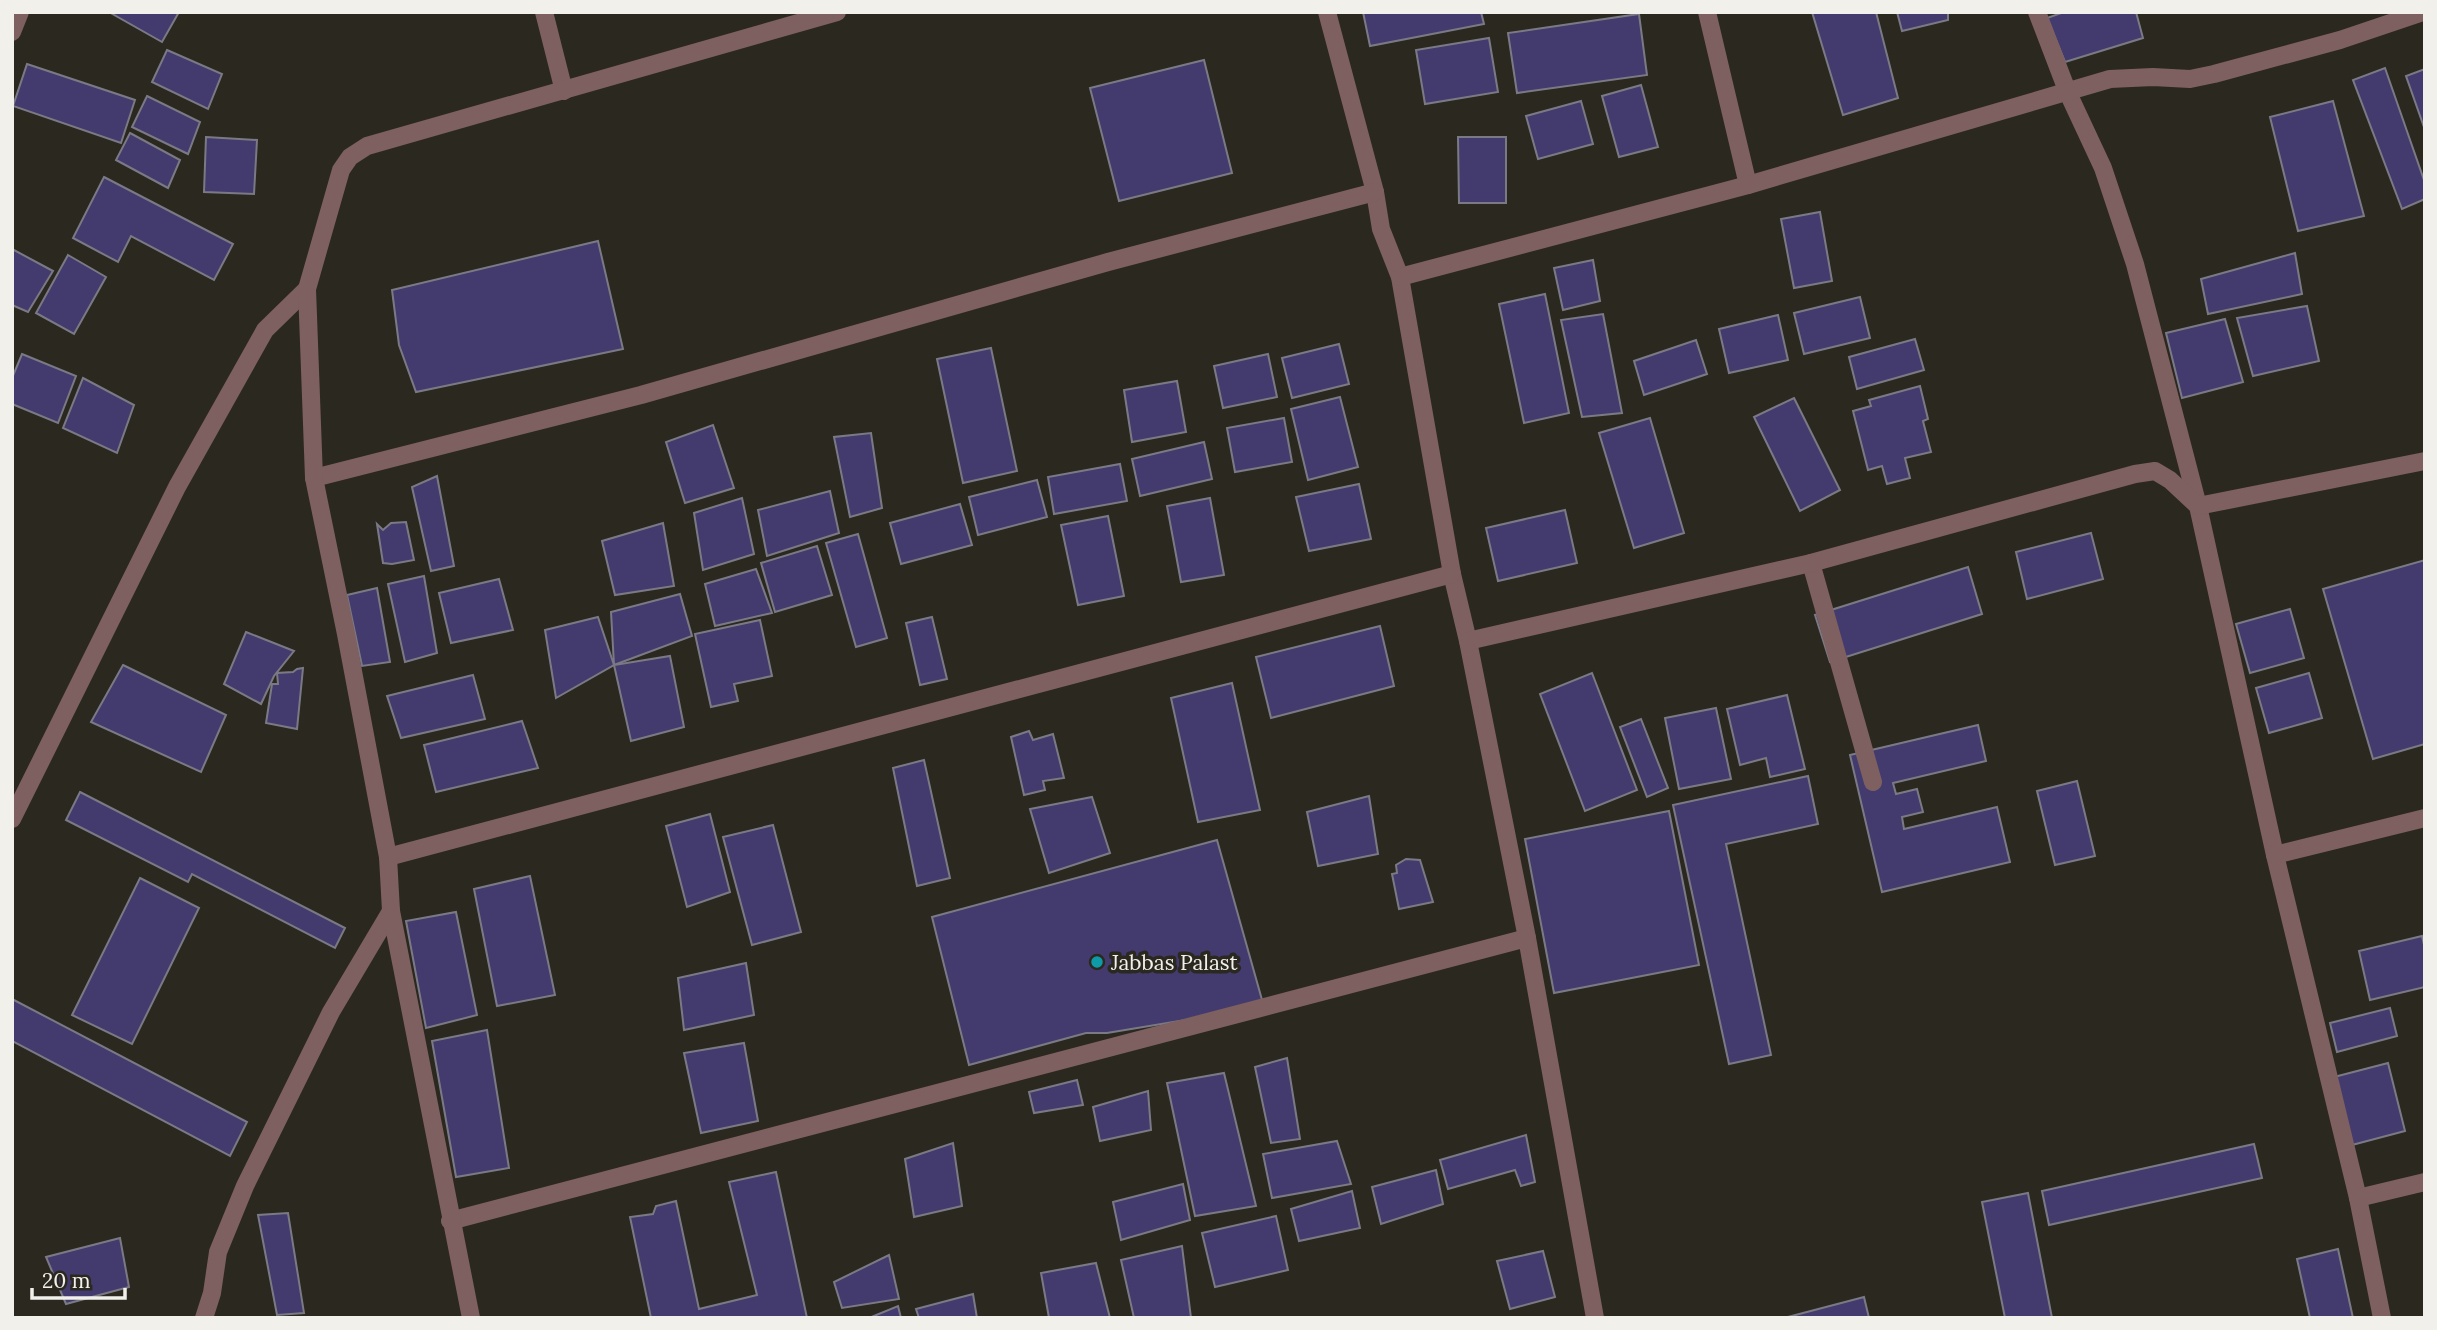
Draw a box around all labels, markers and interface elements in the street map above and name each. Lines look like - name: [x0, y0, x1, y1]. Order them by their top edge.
- place label: Jabbas Palast: [1110, 949, 1239, 976]
- marker: Jabbas Palast: [1089, 954, 1105, 970]
- scale bar: [32, 1256, 124, 1300]
- text: 20 m: [42, 1267, 91, 1294]

